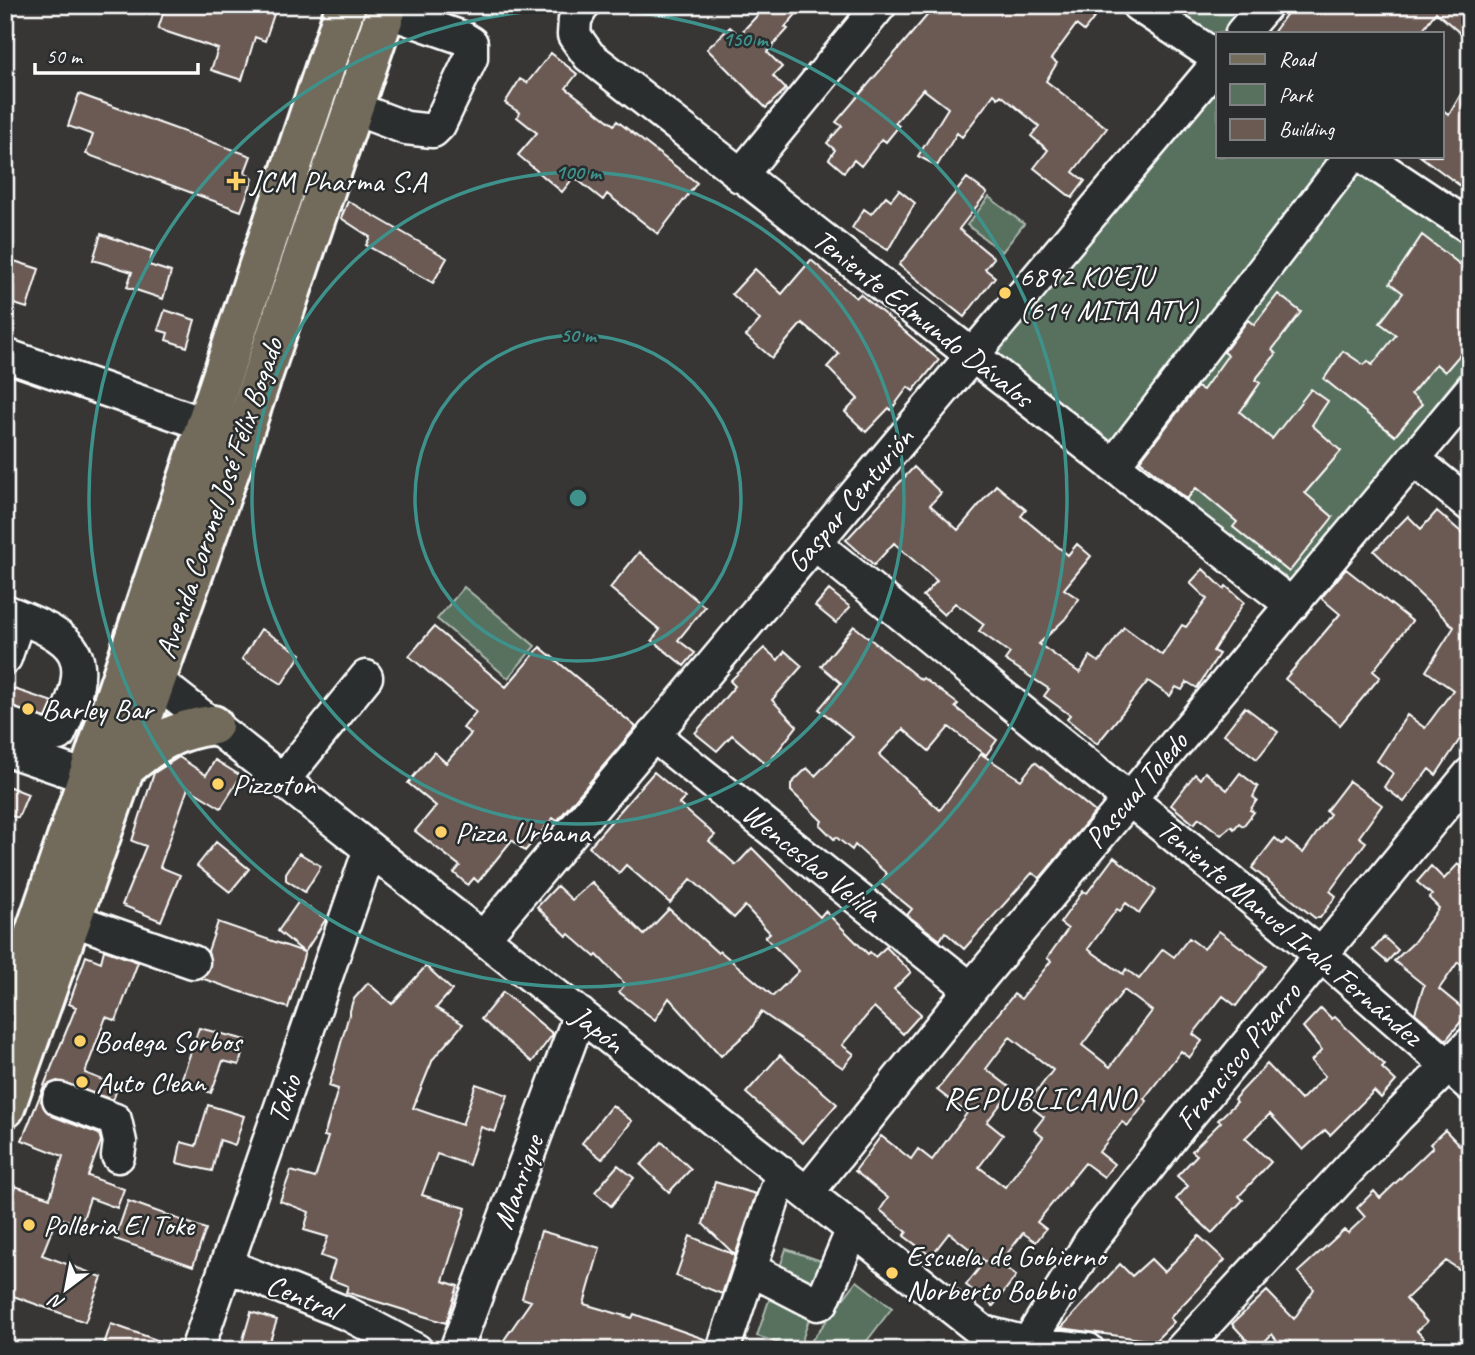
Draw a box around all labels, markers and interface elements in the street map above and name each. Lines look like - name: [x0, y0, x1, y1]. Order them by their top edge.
- text: 150 m: [722, 26, 770, 52]
- scale bar: [35, 32, 198, 76]
- legend: [1216, 32, 1444, 158]
- text: 50 m: [46, 43, 84, 69]
- text: Road: [1279, 46, 1318, 72]
- text: Park: [1279, 82, 1314, 108]
- text: Building: [1279, 116, 1336, 142]
- text: 100 m: [555, 159, 603, 185]
- place label: JCM Pharma S.A: [248, 162, 428, 200]
- marker: JCM Pharma S.A: [228, 173, 244, 189]
- street label: Teniente Edmundo Dávalos: [805, 220, 1043, 418]
- place label: 6892 KO'EJU (614 MITA ATY): [1019, 257, 1200, 329]
- marker: 6892 KO'EJU (614 MITA ATY): [997, 285, 1013, 301]
- text: 50 m: [560, 322, 598, 348]
- street label: Avenida Coronel José Félix Bogado: [146, 331, 292, 663]
- street label: Gaspar Centurión: [778, 418, 923, 581]
- centre of rings: [566, 486, 590, 510]
- place label: Barley Bar: [42, 690, 156, 728]
- marker: Barley Bar: [20, 701, 36, 717]
- street label: Pascual Toledo: [1076, 723, 1197, 856]
- place label: Pizzoton: [232, 765, 317, 803]
- marker: Pizzoton: [210, 776, 226, 792]
- street label: Wenceslao Velilla: [735, 794, 891, 931]
- street label: Teniente Manuel Irala Fernández: [1150, 810, 1432, 1055]
- place label: Pizza Urbana: [455, 813, 592, 851]
- marker: Pizza Urbana: [433, 824, 449, 840]
- street label: Francisco Pizarro: [1167, 973, 1310, 1138]
- street label: Japón: [562, 995, 634, 1063]
- place label: Bodega Sorbos: [94, 1022, 244, 1060]
- marker: Bodega Sorbos: [72, 1033, 88, 1049]
- place label: Auto Clean: [96, 1063, 207, 1101]
- street label: Tokio: [258, 1068, 310, 1128]
- marker: Auto Clean: [74, 1074, 90, 1090]
- district label: REPUBLICANO: [943, 1078, 1138, 1119]
- street label: Manrique: [484, 1128, 553, 1234]
- place label: Polleria El Toke: [43, 1206, 196, 1244]
- marker: Polleria El Toke: [21, 1217, 37, 1233]
- place label: Escuela de Gobierno Norberto Bobbio: [906, 1237, 1109, 1309]
- north arrow: [32, 1254, 102, 1324]
- street label: Central: [261, 1265, 350, 1331]
- marker: Escuela de Gobierno Norberto Bobbio: [884, 1265, 900, 1281]
- text: N: [43, 1288, 69, 1316]

